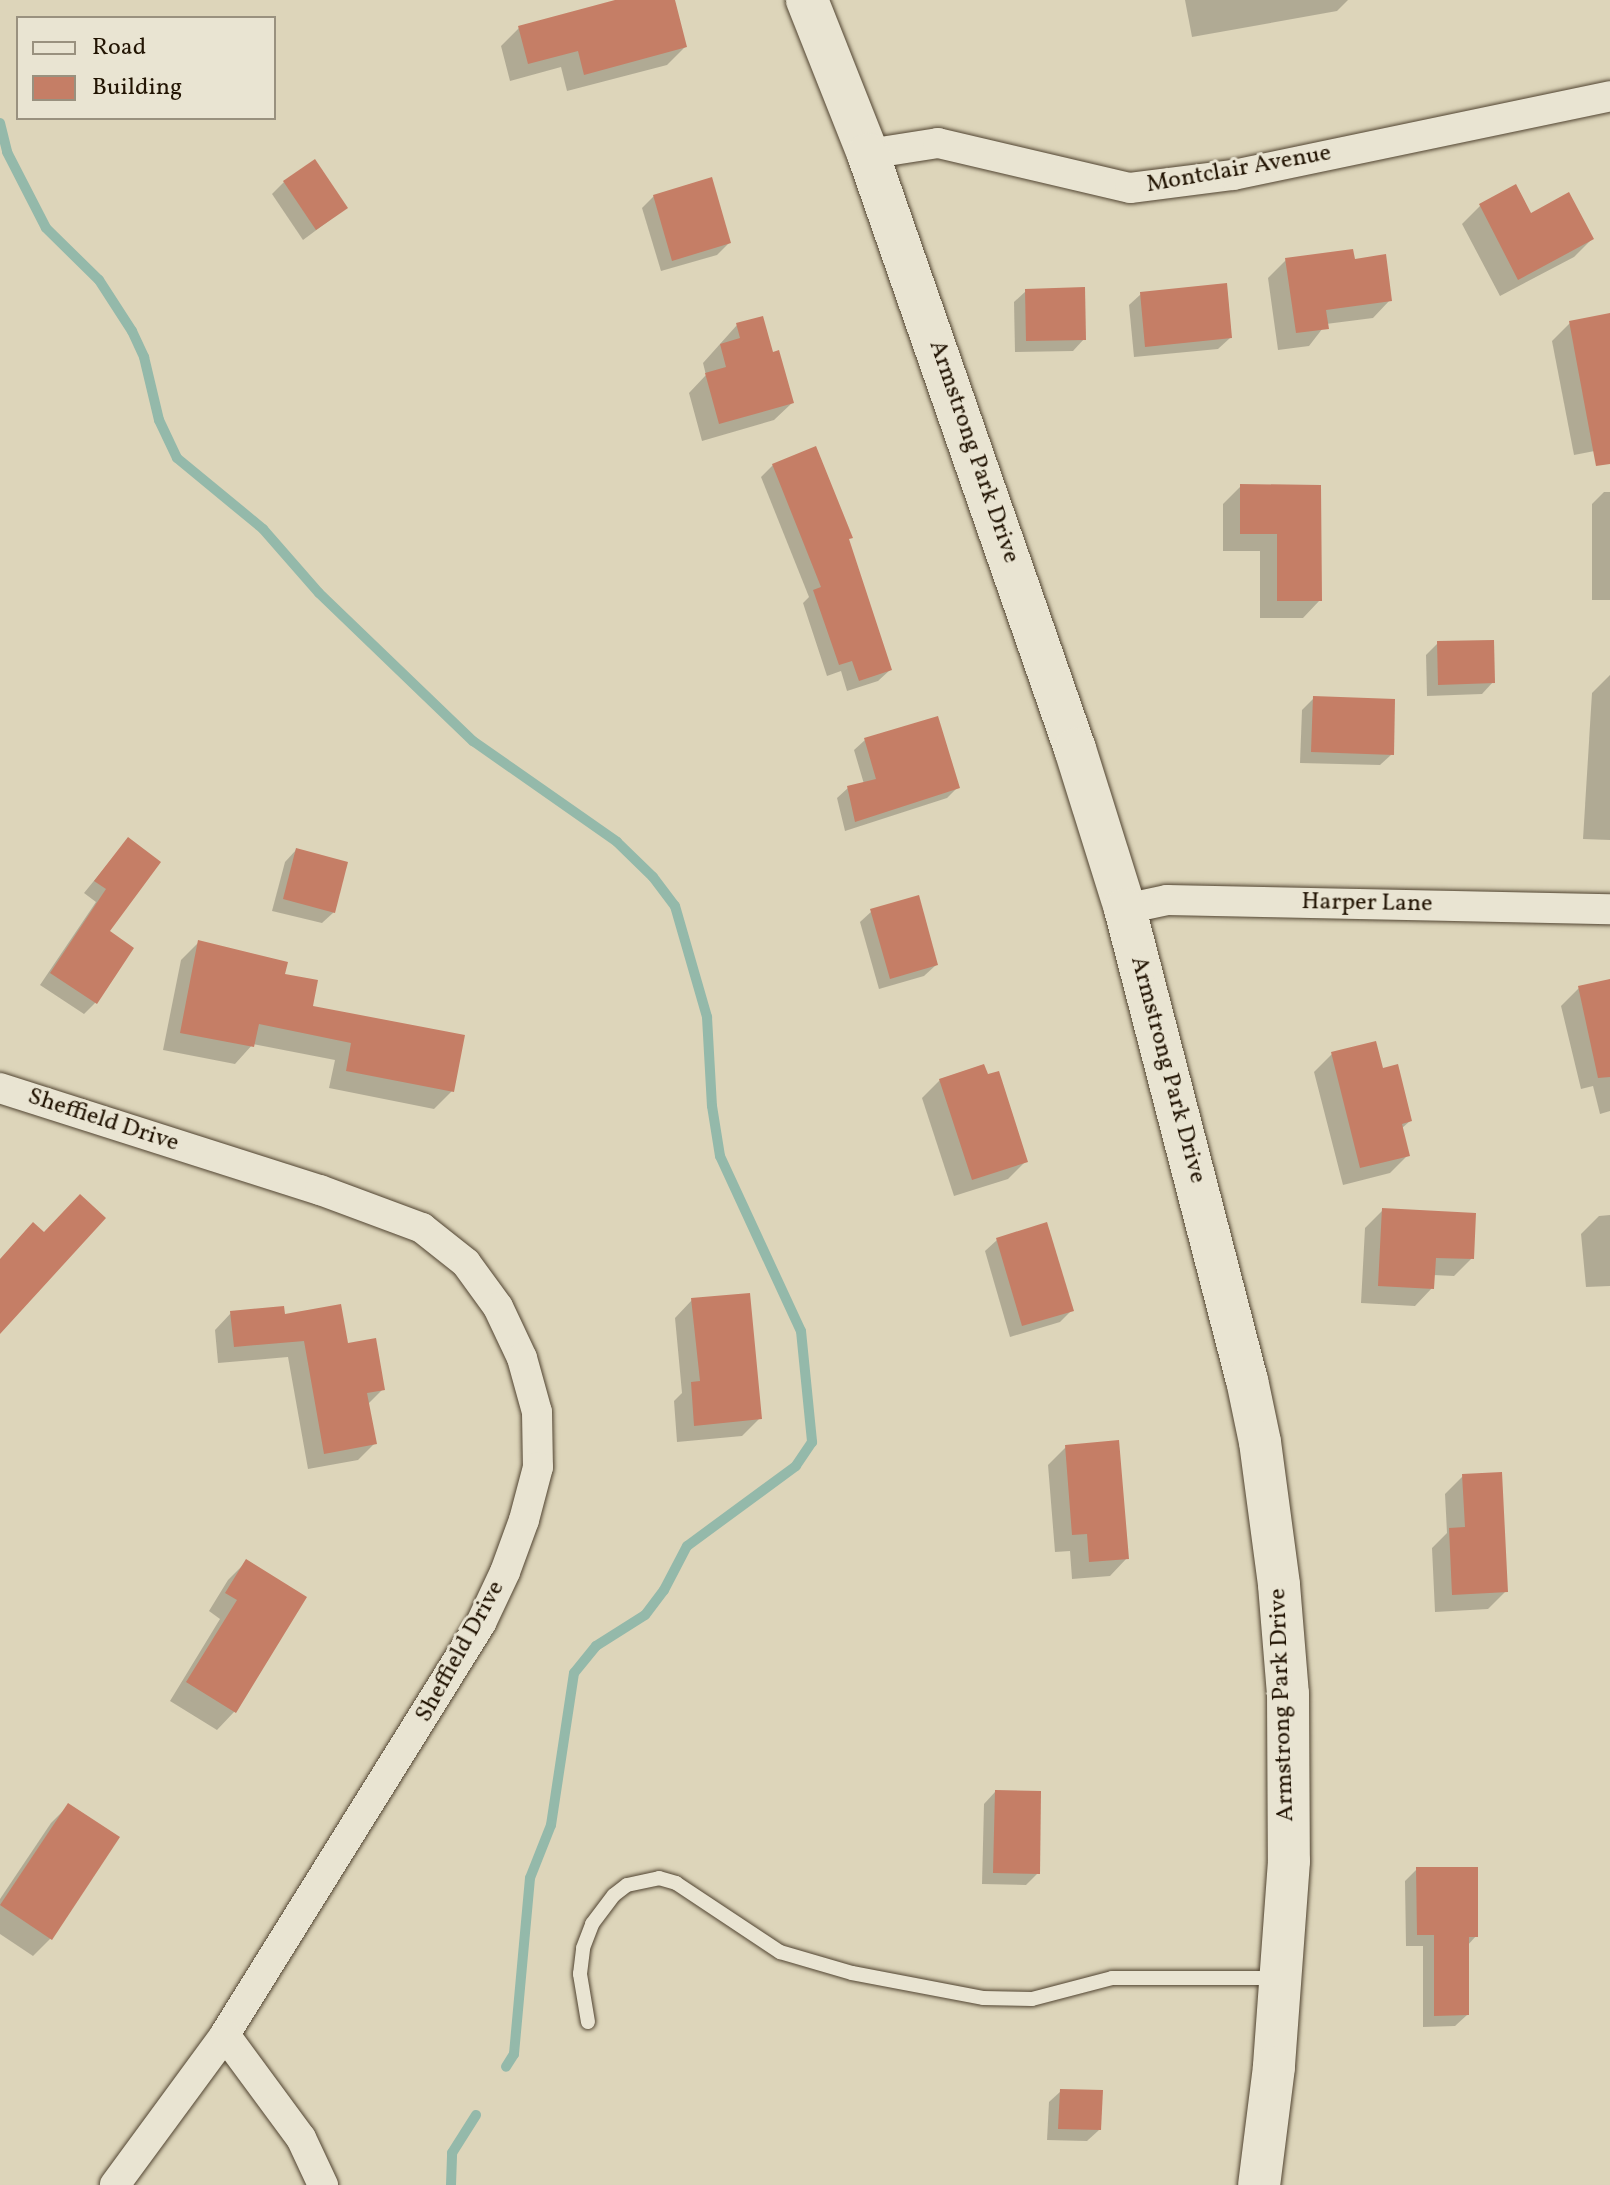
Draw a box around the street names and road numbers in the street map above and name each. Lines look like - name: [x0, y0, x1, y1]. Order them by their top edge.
- street label: Montclair Avenue: [1144, 140, 1334, 200]
- street label: Armstrong Park Drive: [921, 337, 1025, 567]
- street label: Harper Lane: [1301, 888, 1433, 920]
- street label: Armstrong Park Drive: [1123, 953, 1211, 1187]
- street label: Sheffield Drive: [24, 1083, 182, 1159]
- street label: Sheffield Drive: [410, 1576, 512, 1728]
- street label: Armstrong Park Drive: [1265, 1588, 1301, 1822]

